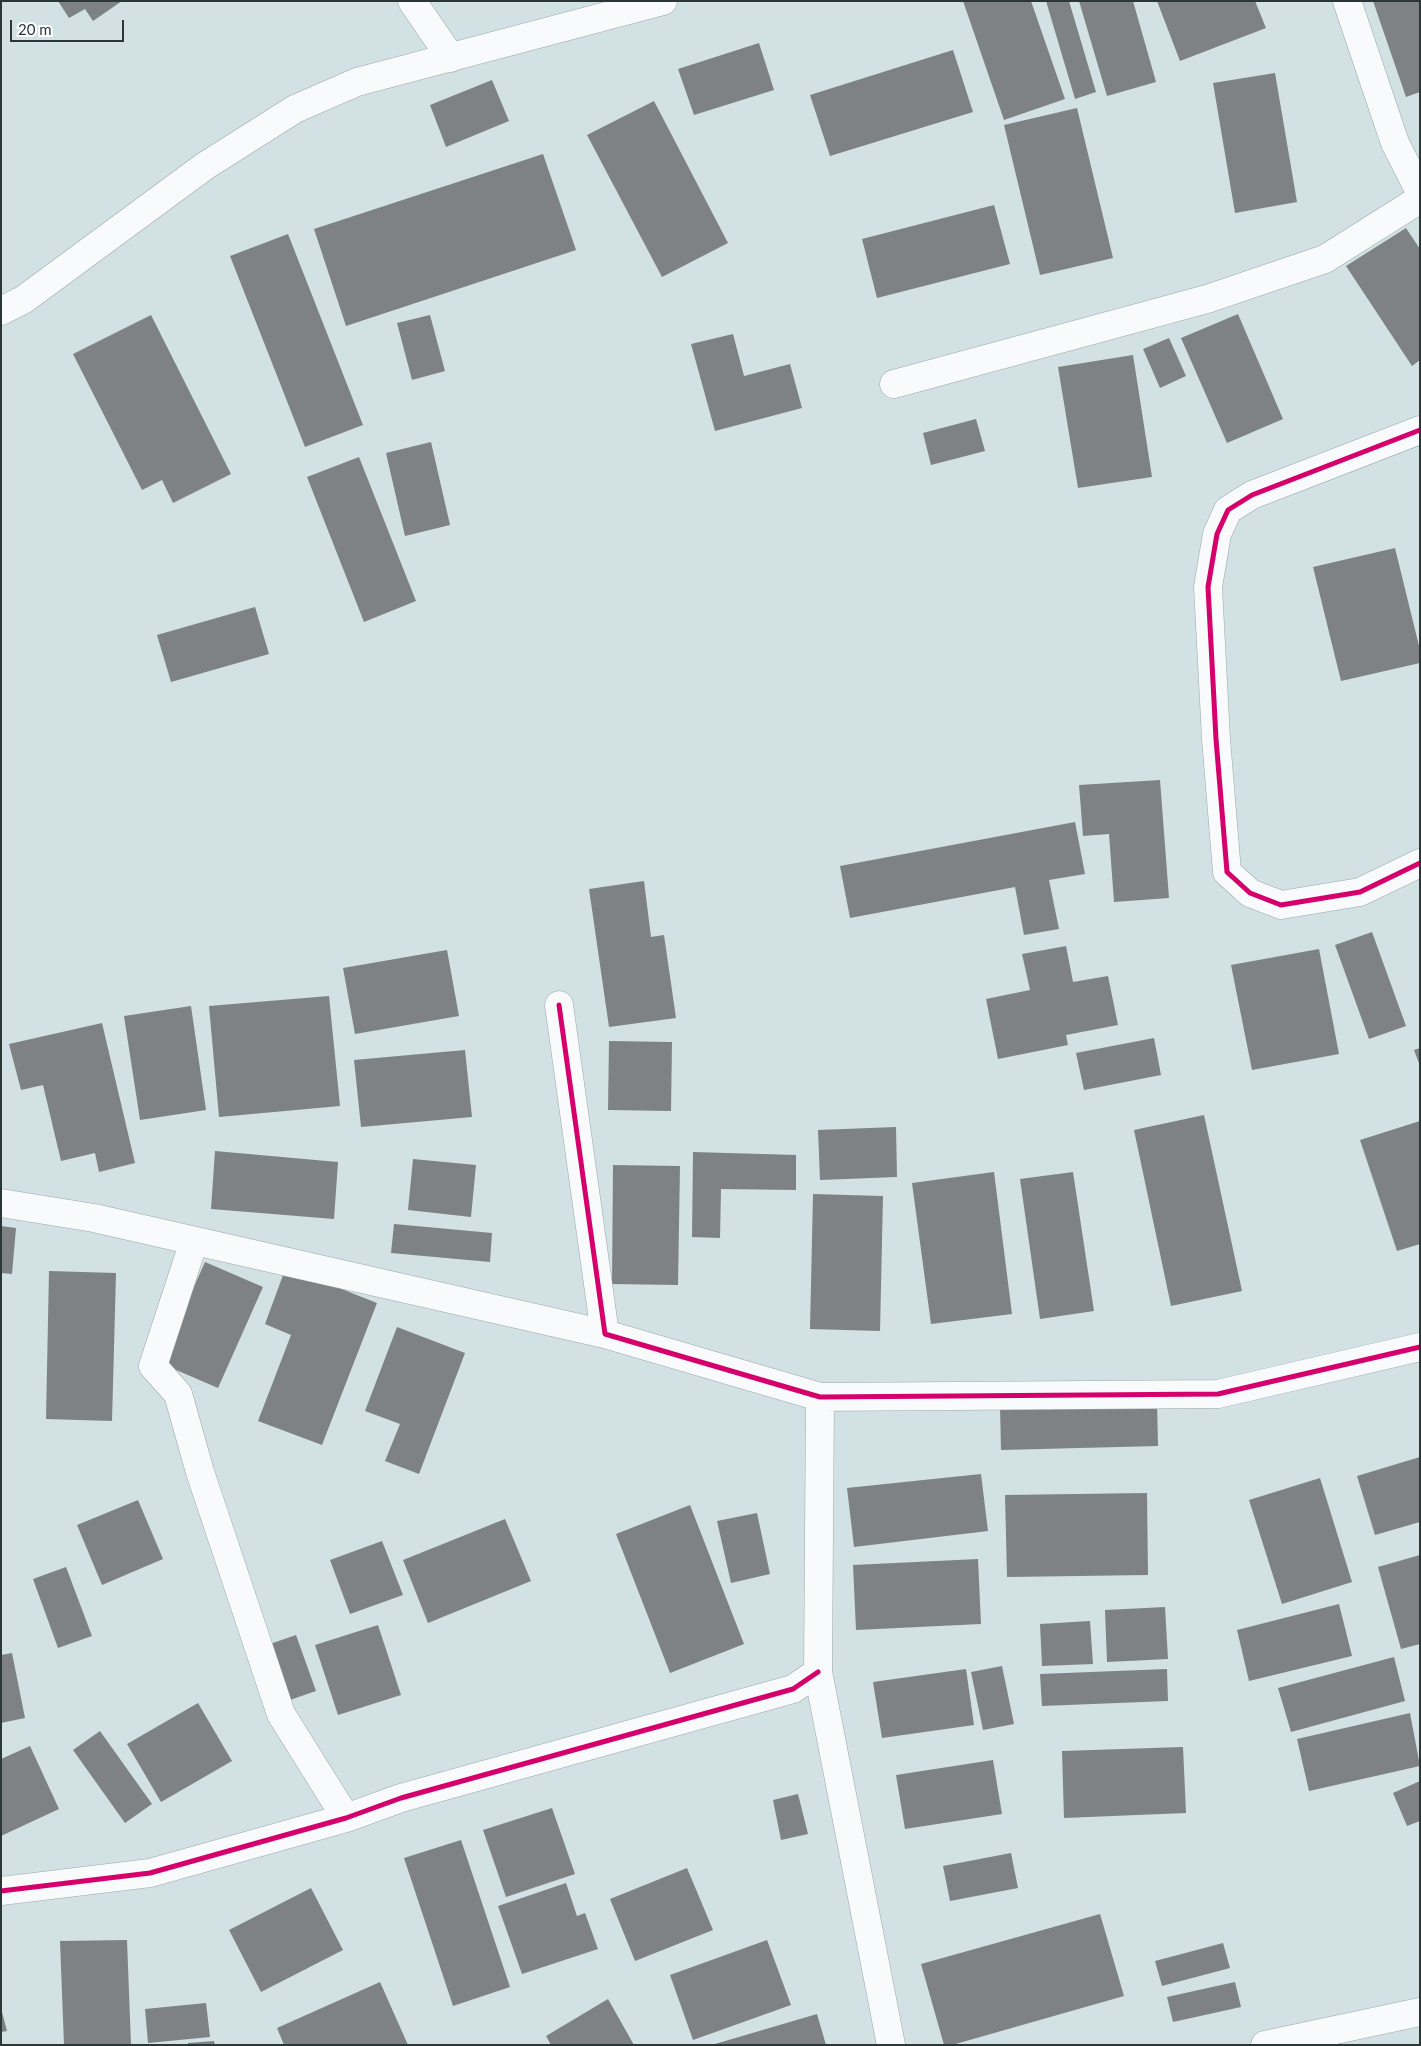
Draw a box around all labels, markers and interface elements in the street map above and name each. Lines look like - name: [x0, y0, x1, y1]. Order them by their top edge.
- scale bar: [12, 10, 126, 42]
- text: 20 m: [18, 20, 52, 38]

